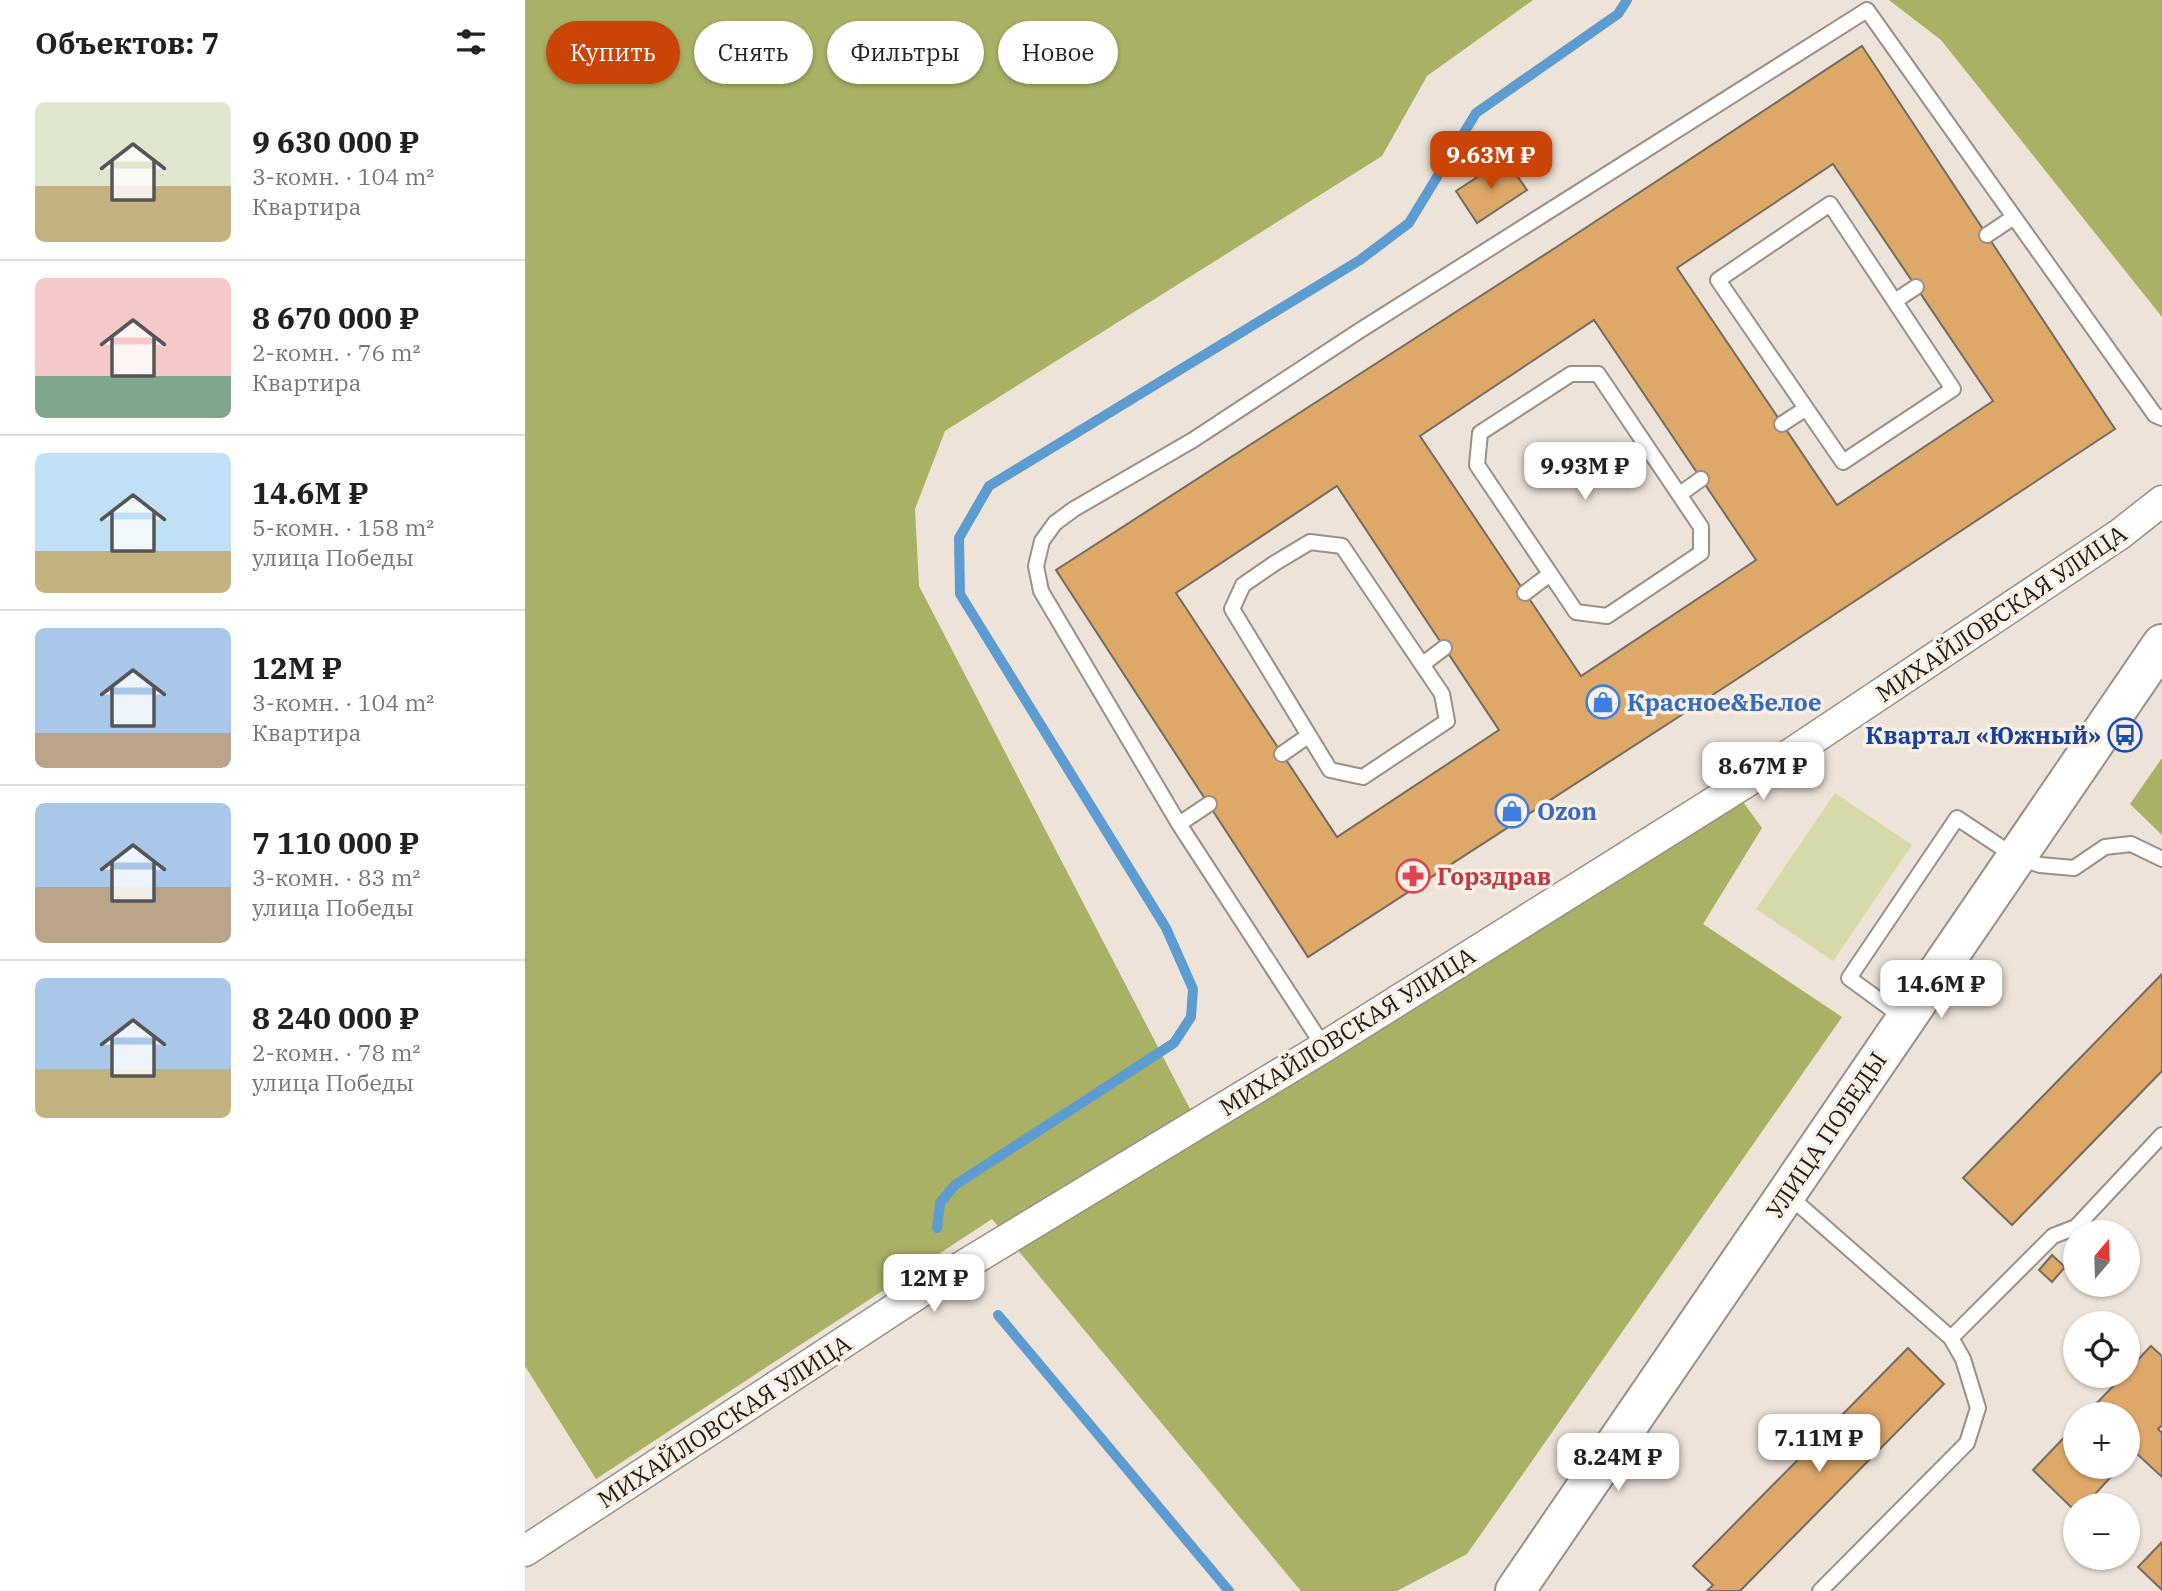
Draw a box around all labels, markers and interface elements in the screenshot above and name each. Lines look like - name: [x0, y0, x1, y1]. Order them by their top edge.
- chip: Купить: [546, 21, 680, 84]
- chip: Снять: [694, 21, 813, 84]
- chip: Фильтры: [827, 21, 984, 84]
- chip: Новое: [998, 21, 1118, 84]
- text: Объектов: 7: [35, 23, 219, 62]
- icon: filters: [452, 23, 490, 61]
- text: 9 630 000 ₽: [252, 122, 419, 161]
- icon: home: [91, 130, 175, 214]
- pin: 9.63M ₽: [1426, 132, 1556, 191]
- text: 9.63M ₽: [1446, 139, 1536, 169]
- text: 3-комн. · 104 m²: [252, 161, 434, 191]
- text: Квартира: [252, 191, 361, 221]
- text: 8 670 000 ₽: [252, 298, 419, 337]
- icon: home: [91, 306, 175, 390]
- text: 2-комн. · 76 m²: [252, 337, 421, 367]
- text: Квартира: [252, 367, 361, 397]
- pin: 9.93M ₽: [1520, 442, 1650, 502]
- text: 9.93M ₽: [1540, 450, 1630, 480]
- text: 14.6M ₽: [252, 473, 369, 512]
- icon: home: [91, 481, 175, 565]
- text: 5-комн. · 158 m²: [252, 512, 434, 542]
- street label: МИХАЙЛОВСКАЯ УЛИЦА: [1869, 517, 2133, 709]
- text: улица Победы: [252, 542, 414, 572]
- text: 12M ₽: [252, 648, 342, 687]
- icon: home: [91, 656, 175, 740]
- shop icon: Красное&Белое: [1584, 683, 1622, 721]
- place label: Красное&Белое: [1627, 686, 1822, 718]
- text: 3-комн. · 104 m²: [252, 687, 434, 717]
- bus stop icon: Квартал «Южный»: [2106, 716, 2144, 754]
- text: Квартира: [252, 717, 361, 747]
- place label: Квартал «Южный»: [1865, 719, 2101, 751]
- pin: 8.67M ₽: [1698, 742, 1828, 802]
- text: 8.67M ₽: [1718, 750, 1808, 780]
- shop icon: Ozon: [1493, 792, 1531, 830]
- place label: Ozon: [1537, 795, 1597, 827]
- text: 7 110 000 ₽: [252, 823, 419, 862]
- icon: home: [91, 831, 175, 915]
- pharmacy icon: Горздрав: [1394, 857, 1432, 895]
- place label: Горздрав: [1437, 860, 1551, 892]
- text: 3-комн. · 83 m²: [252, 862, 421, 892]
- text: улица Победы: [252, 892, 414, 922]
- street label: МИХАЙЛОВСКАЯ УЛИЦА: [1213, 939, 1481, 1123]
- pin: 14.6M ₽: [1876, 960, 2006, 1020]
- text: 14.6M ₽: [1896, 968, 1986, 998]
- text: 8 240 000 ₽: [252, 998, 419, 1037]
- icon: home: [91, 1006, 175, 1090]
- text: 2-комн. · 78 m²: [252, 1037, 421, 1067]
- street label: УЛИЦА ПОБЕДЫ: [1758, 1045, 1894, 1225]
- text: улица Победы: [252, 1067, 414, 1097]
- north arrow: [2063, 1220, 2140, 1297]
- map controls: [2063, 1220, 2140, 1570]
- pin: 12M ₽: [885, 1254, 983, 1314]
- text: 12M ₽: [899, 1262, 969, 1292]
- button: locate: [2063, 1311, 2140, 1388]
- street label: МИХАЙЛОВСКАЯ УЛИЦА: [591, 1327, 857, 1515]
- button: +: [2063, 1402, 2140, 1479]
- pin: 7.11M ₽: [1754, 1414, 1884, 1474]
- text: 7.11M ₽: [1774, 1422, 1864, 1452]
- pin: 8.24M ₽: [1553, 1434, 1683, 1493]
- text: 8.24M ₽: [1573, 1441, 1663, 1471]
- button: −: [2063, 1493, 2140, 1570]

